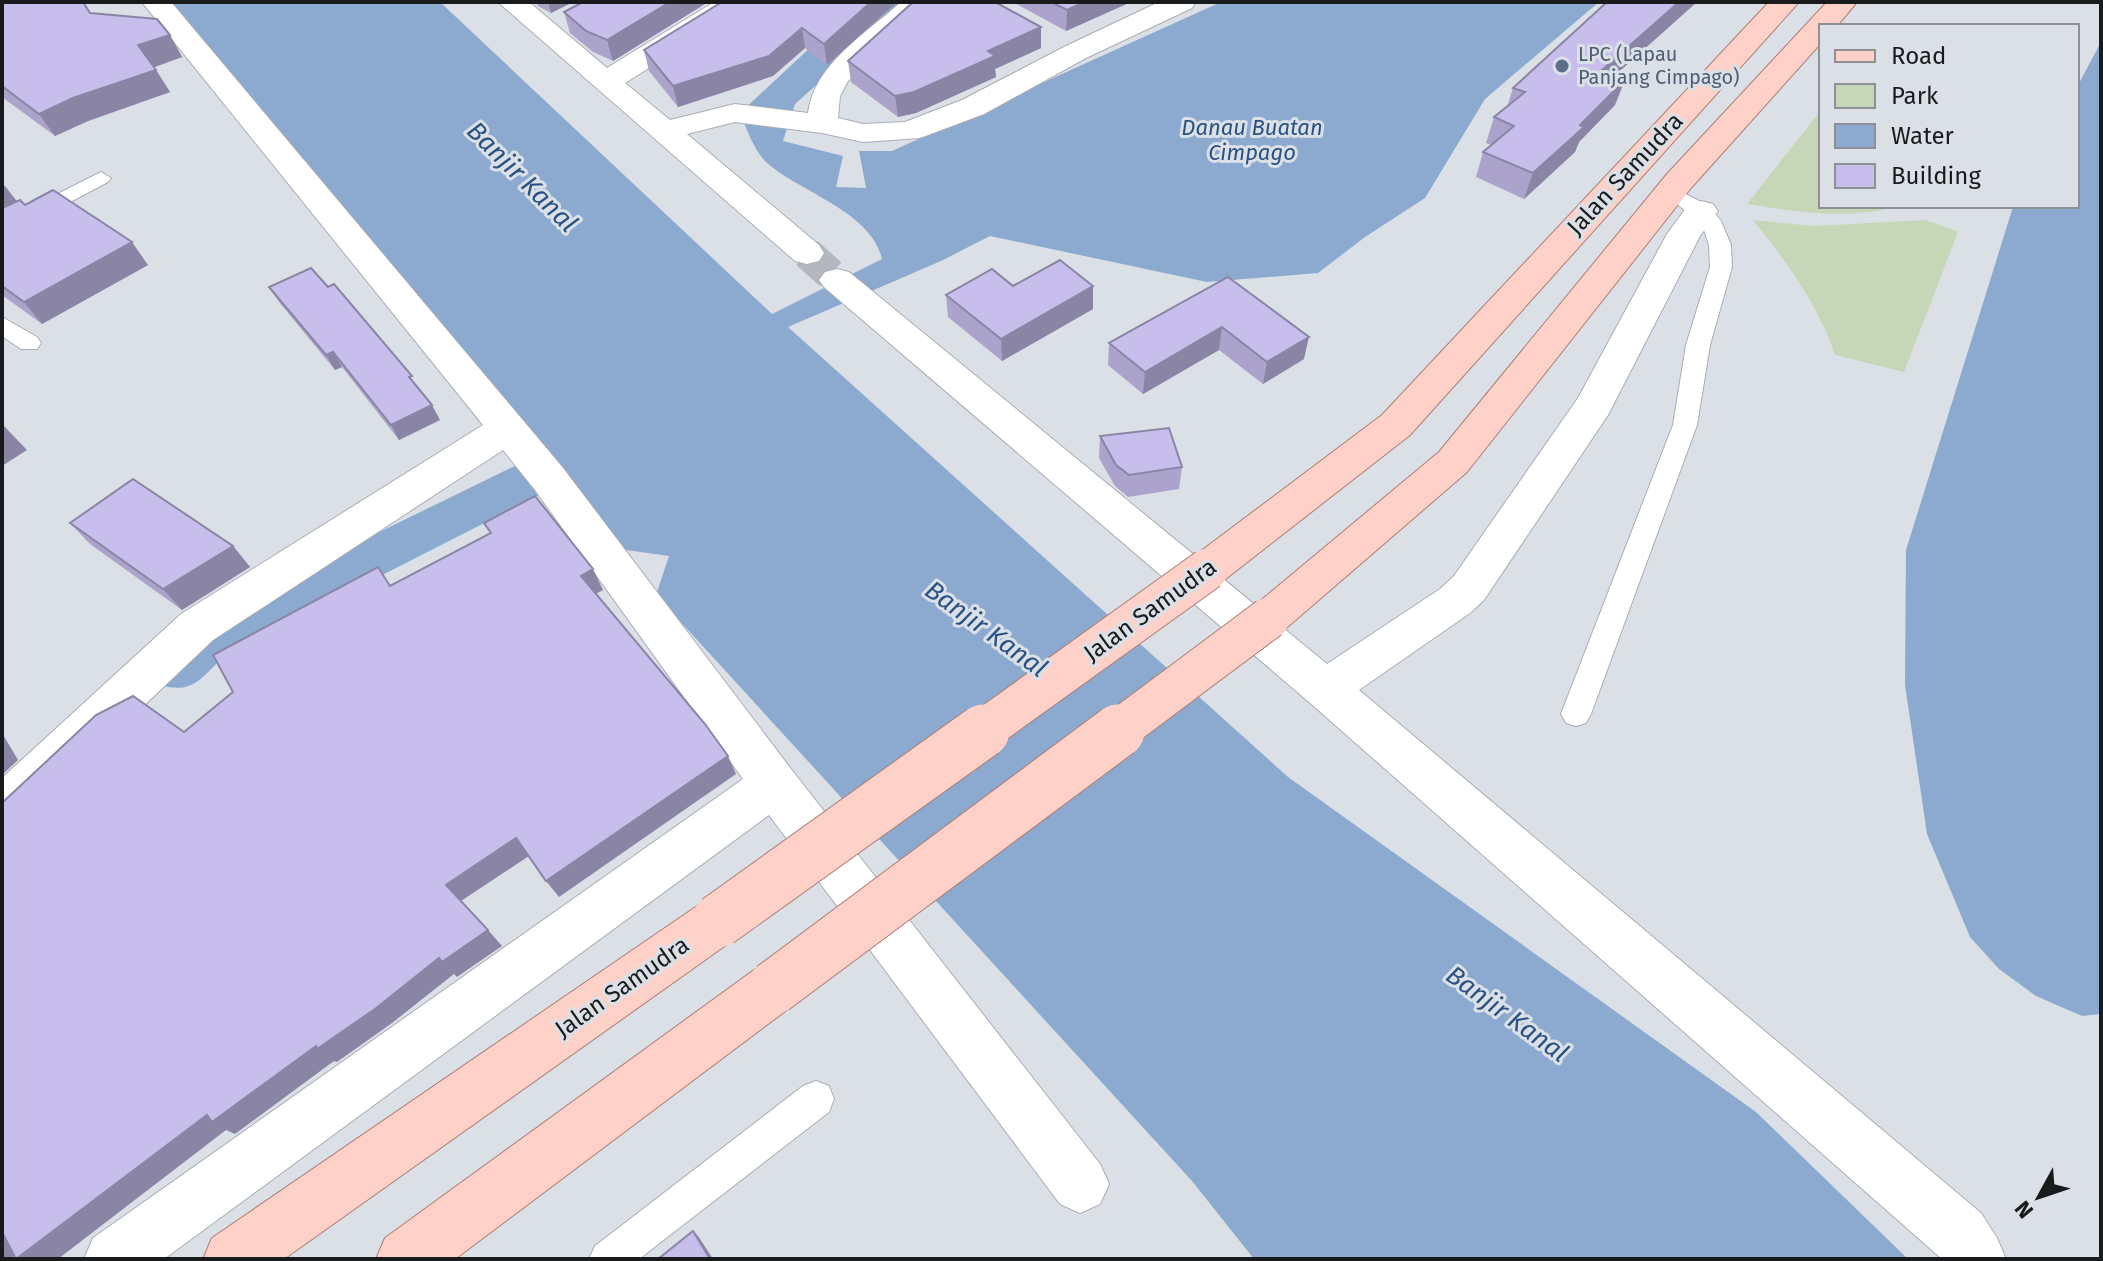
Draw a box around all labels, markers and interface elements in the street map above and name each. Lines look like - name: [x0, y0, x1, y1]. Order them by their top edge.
- legend: [1819, 24, 2079, 208]
- place label: LPC (Lapau Panjang Cimpago): [1578, 42, 1740, 89]
- text: Road: [1891, 42, 1946, 70]
- marker: LPC (Lapau Panjang Cimpago): [1553, 57, 1571, 75]
- text: Park: [1891, 82, 1939, 110]
- street label: Jalan Samudra: [1561, 107, 1689, 241]
- water label: Danau Buatan Cimpago: [1181, 114, 1323, 166]
- water label: Banjir Kanal: [460, 115, 584, 239]
- text: Water: [1891, 122, 1955, 150]
- text: Building: [1891, 162, 1981, 190]
- street label: Jalan Samudra: [1078, 553, 1222, 667]
- water label: Banjir Kanal: [919, 574, 1053, 684]
- street label: Jalan Samudra: [550, 930, 694, 1044]
- water label: Banjir Kanal: [1440, 959, 1574, 1069]
- north arrow: [1999, 1157, 2079, 1237]
- text: N: [2009, 1195, 2039, 1224]

